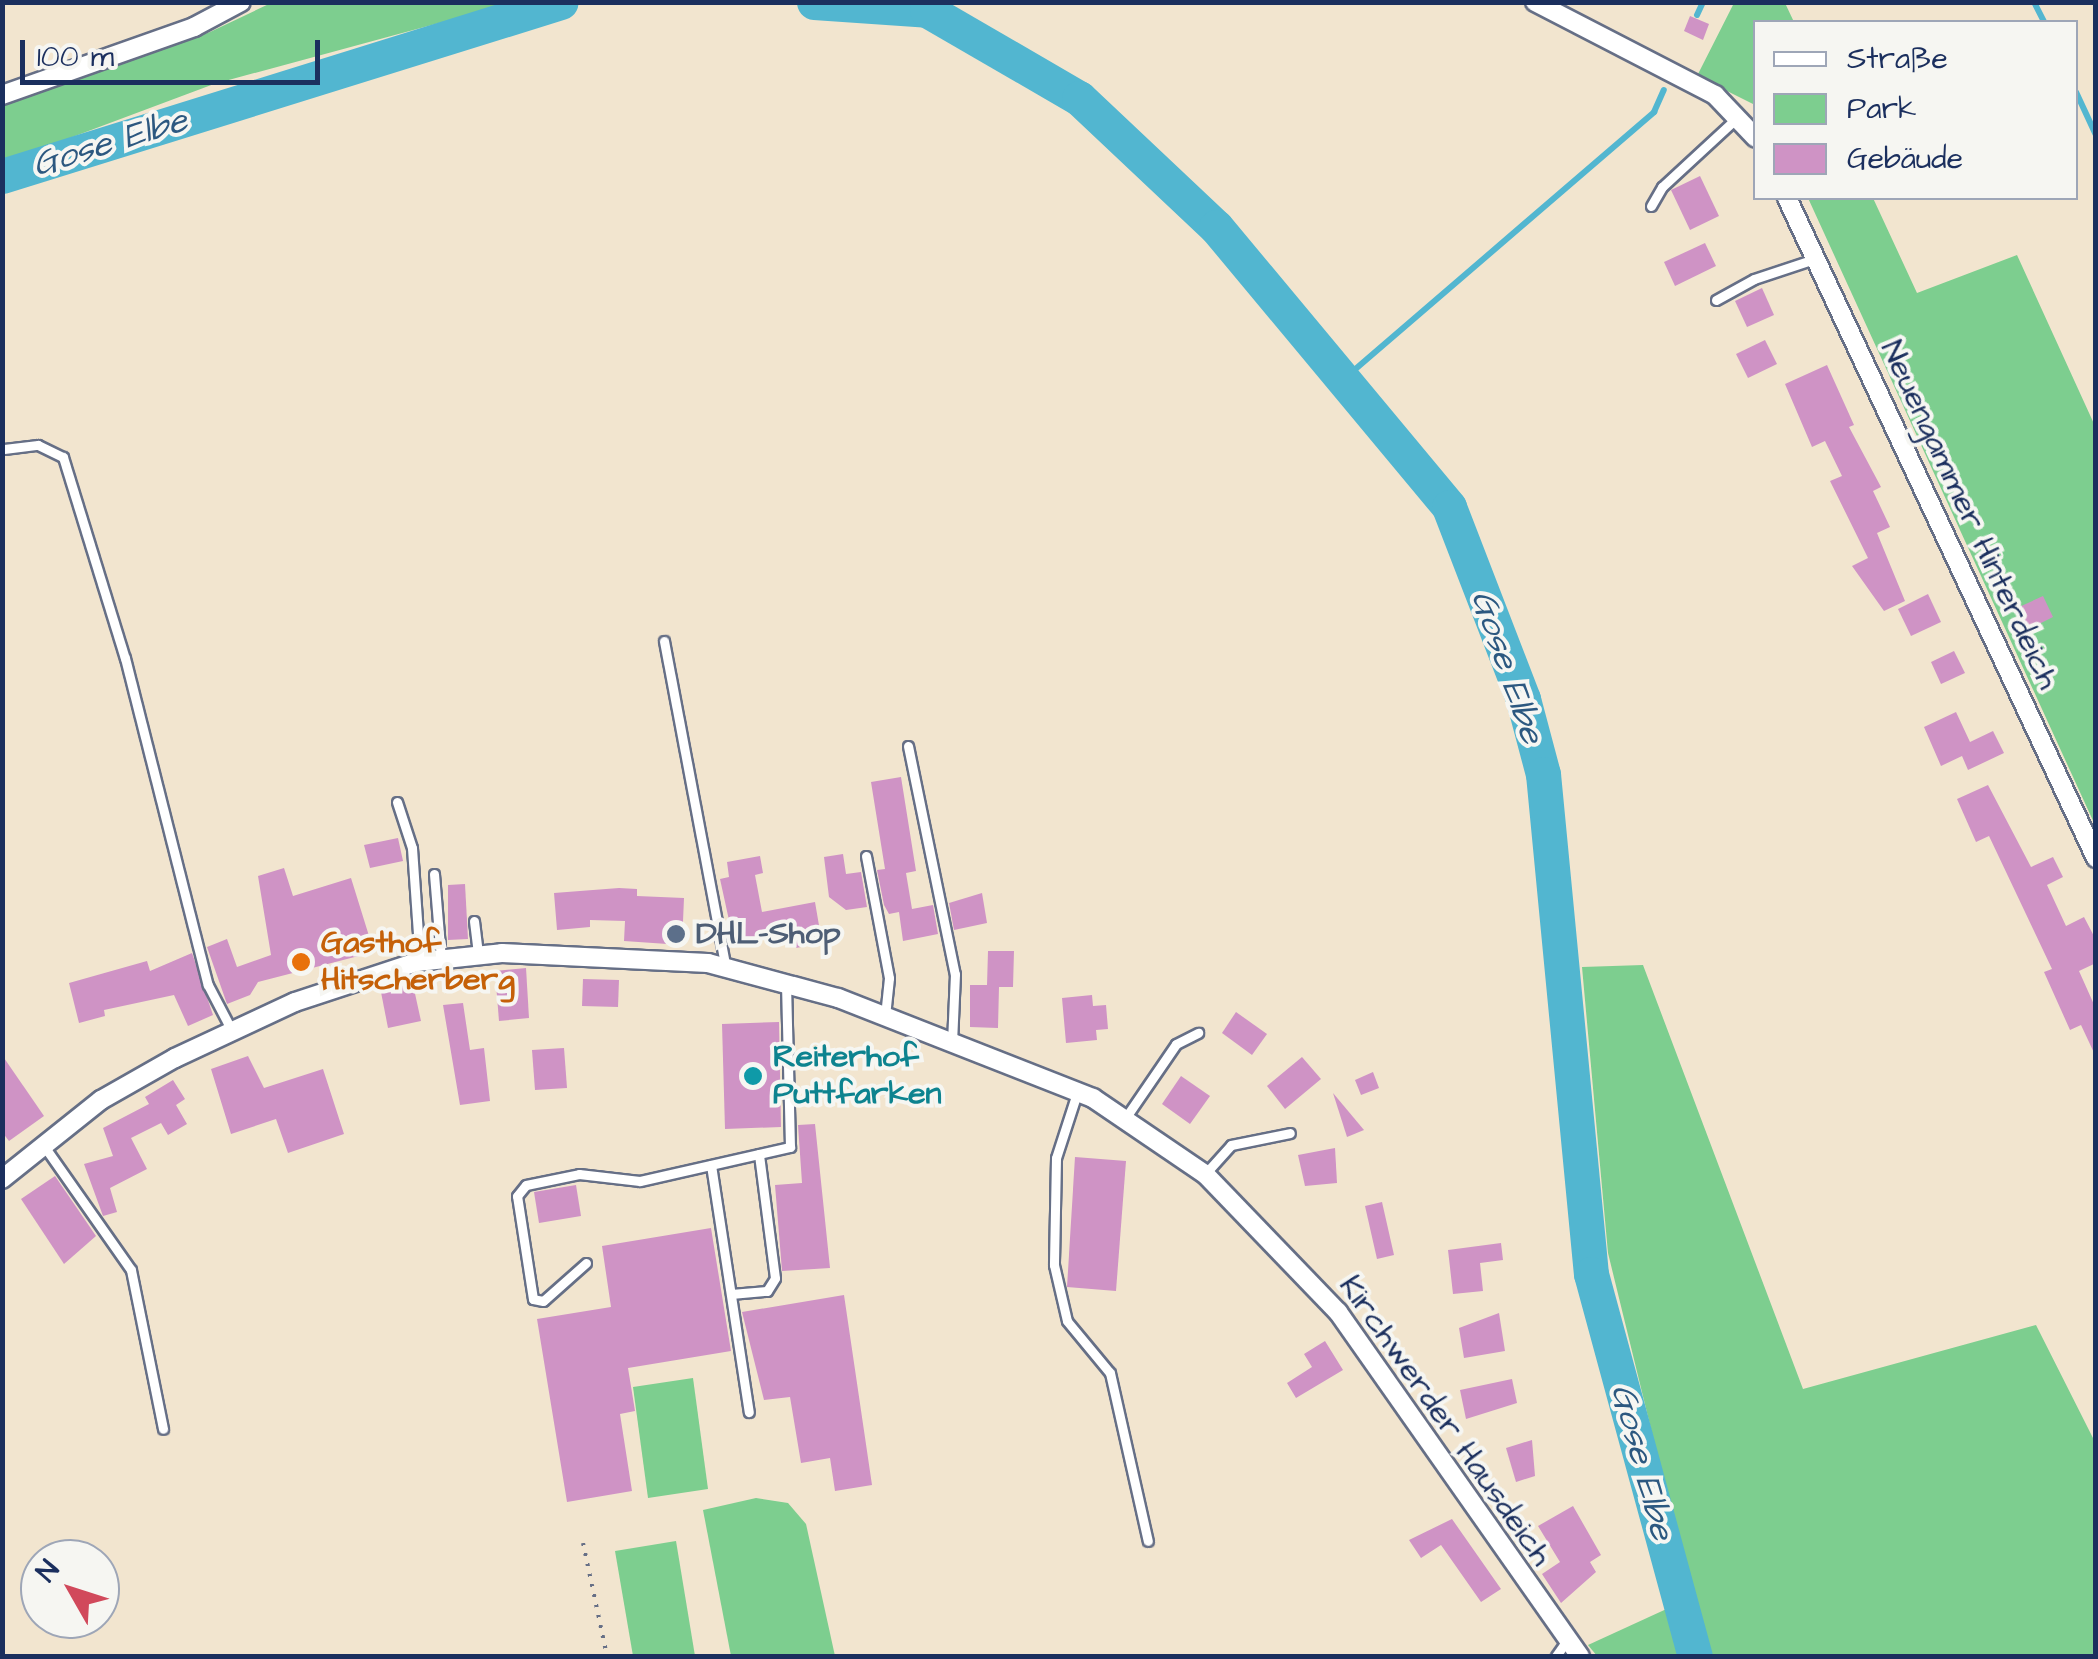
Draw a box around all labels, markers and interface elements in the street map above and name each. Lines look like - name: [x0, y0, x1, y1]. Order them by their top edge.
- scale bar: [25, 20, 325, 82]
- legend: [1753, 20, 2078, 200]
- text: 100 m: [37, 36, 114, 78]
- text: Straße: [1847, 38, 1948, 80]
- text: Park: [1847, 88, 1916, 130]
- water label: Gose Elbe: [28, 100, 192, 186]
- text: Gebäude: [1847, 138, 1963, 180]
- street label: Neuengammer Hinterdeich: [1871, 335, 2067, 695]
- water label: Gose Elbe: [1461, 585, 1553, 749]
- place label: DHL-Shop: [696, 915, 840, 953]
- marker: DHL-Shop: [665, 923, 687, 945]
- place label: Gasthof Hitscherberg: [321, 925, 515, 1000]
- marker: Gasthof Hitscherberg: [290, 951, 312, 973]
- place label: Reiterhof Puttfarken: [773, 1039, 941, 1114]
- marker: Reiterhof Puttfarken: [742, 1065, 764, 1087]
- street label: Kirchwerder Hausdeich: [1330, 1268, 1560, 1574]
- water label: Gose Elbe: [1601, 1380, 1683, 1544]
- north arrow: [20, 1539, 120, 1639]
- text: N: [27, 1552, 69, 1590]

